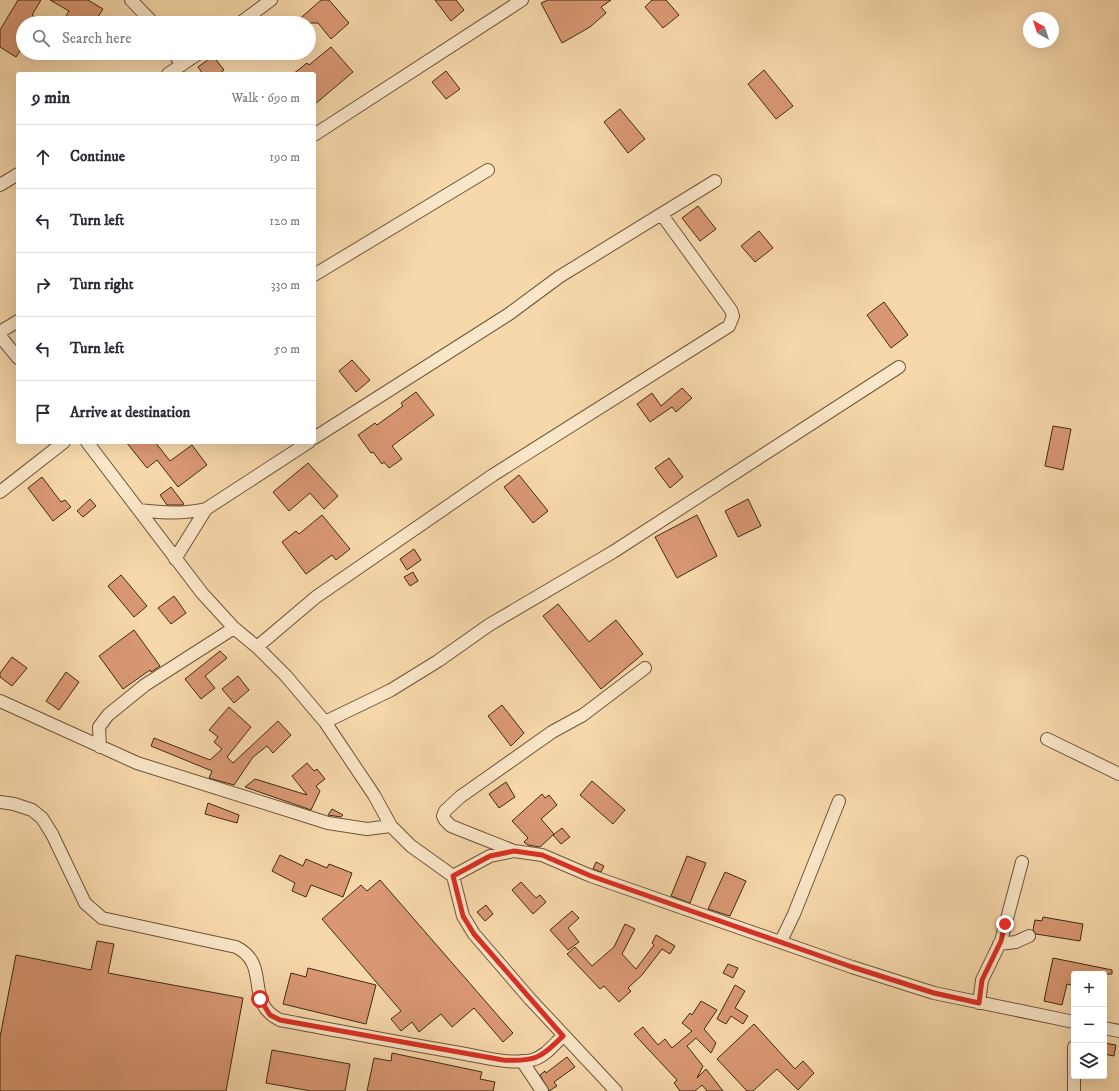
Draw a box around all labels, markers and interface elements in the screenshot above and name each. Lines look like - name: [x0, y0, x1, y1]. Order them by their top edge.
- north arrow: [1023, 12, 1059, 48]
- search box: [16, 16, 316, 60]
- icon: search: [30, 27, 52, 49]
- text: Search here: [62, 29, 131, 48]
- text: 9 min: [32, 87, 70, 109]
- text: Walk · 690 m: [231, 90, 300, 106]
- icon: ahead: [32, 146, 54, 168]
- text: Continue: [70, 147, 125, 166]
- text: 190 m: [269, 149, 300, 165]
- icon: left: [32, 210, 54, 232]
- text: Turn left: [70, 211, 124, 230]
- text: 120 m: [269, 213, 300, 229]
- icon: right: [32, 274, 54, 296]
- text: Turn right: [70, 275, 133, 294]
- text: 330 m: [271, 277, 300, 293]
- icon: left: [32, 338, 54, 360]
- text: Turn left: [70, 339, 124, 358]
- text: 50 m: [274, 341, 300, 357]
- icon: arrive: [32, 402, 54, 424]
- text: Arrive at destination: [70, 403, 190, 422]
- route end: [996, 915, 1014, 933]
- map controls: [1071, 971, 1107, 1079]
- button: +: [1071, 971, 1107, 1007]
- route start: [251, 990, 269, 1008]
- button: −: [1071, 1007, 1107, 1043]
- button: layers: [1071, 1043, 1107, 1079]

